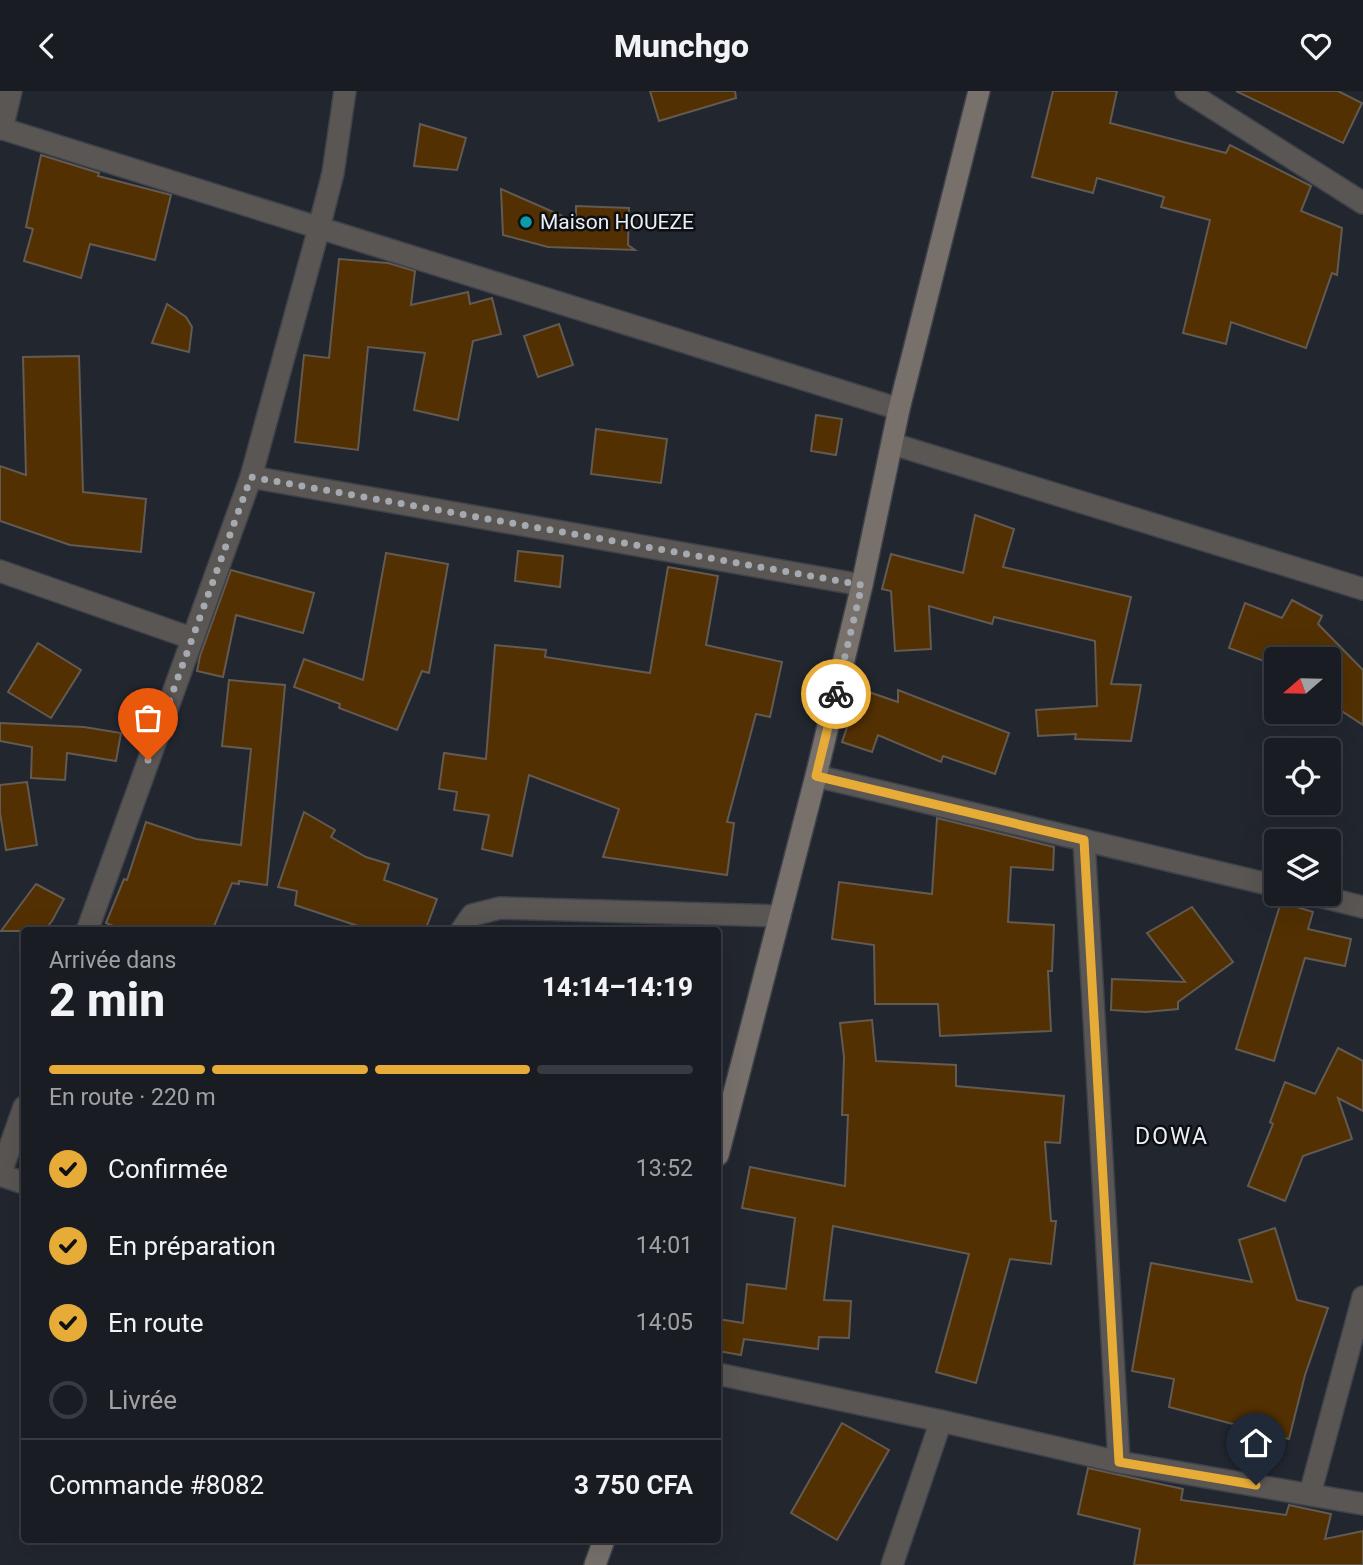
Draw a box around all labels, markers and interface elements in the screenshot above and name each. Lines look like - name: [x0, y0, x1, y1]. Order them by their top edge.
- icon: back: [28, 27, 66, 65]
- text: Munchgo: [614, 27, 749, 65]
- icon: heart: [1297, 27, 1335, 65]
- place label: Maison HOUEZE: [540, 210, 694, 234]
- marker: Maison HOUEZE: [518, 214, 534, 230]
- north arrow: [1264, 647, 1340, 725]
- map controls: [1264, 647, 1341, 906]
- courier: [801, 659, 871, 729]
- icon: bike: [817, 675, 855, 713]
- pin: [118, 688, 178, 760]
- icon: bag: [129, 699, 167, 737]
- button: locate: [1264, 738, 1341, 815]
- button: layers: [1264, 829, 1341, 906]
- text: Arrivée dans: [49, 947, 176, 974]
- text: 14:14–14:19: [542, 972, 693, 1002]
- text: 2 min: [49, 973, 165, 1027]
- text: En route · 220 m: [49, 1084, 216, 1111]
- district label: DOWA: [1135, 1123, 1209, 1150]
- icon: check: [49, 1150, 87, 1188]
- text: Confirmée: [108, 1154, 228, 1184]
- text: 13:52: [636, 1155, 693, 1182]
- icon: check: [49, 1227, 87, 1265]
- text: En préparation: [108, 1231, 276, 1261]
- text: 14:01: [636, 1232, 693, 1259]
- icon: check: [49, 1304, 87, 1342]
- text: En route: [108, 1308, 204, 1338]
- text: 14:05: [636, 1309, 693, 1336]
- text: Livrée: [108, 1385, 177, 1415]
- pin: [1226, 1413, 1286, 1485]
- icon: home: [1237, 1424, 1275, 1462]
- text: Commande #8082: [49, 1470, 264, 1500]
- text: 3 750 CFA: [574, 1470, 693, 1500]

